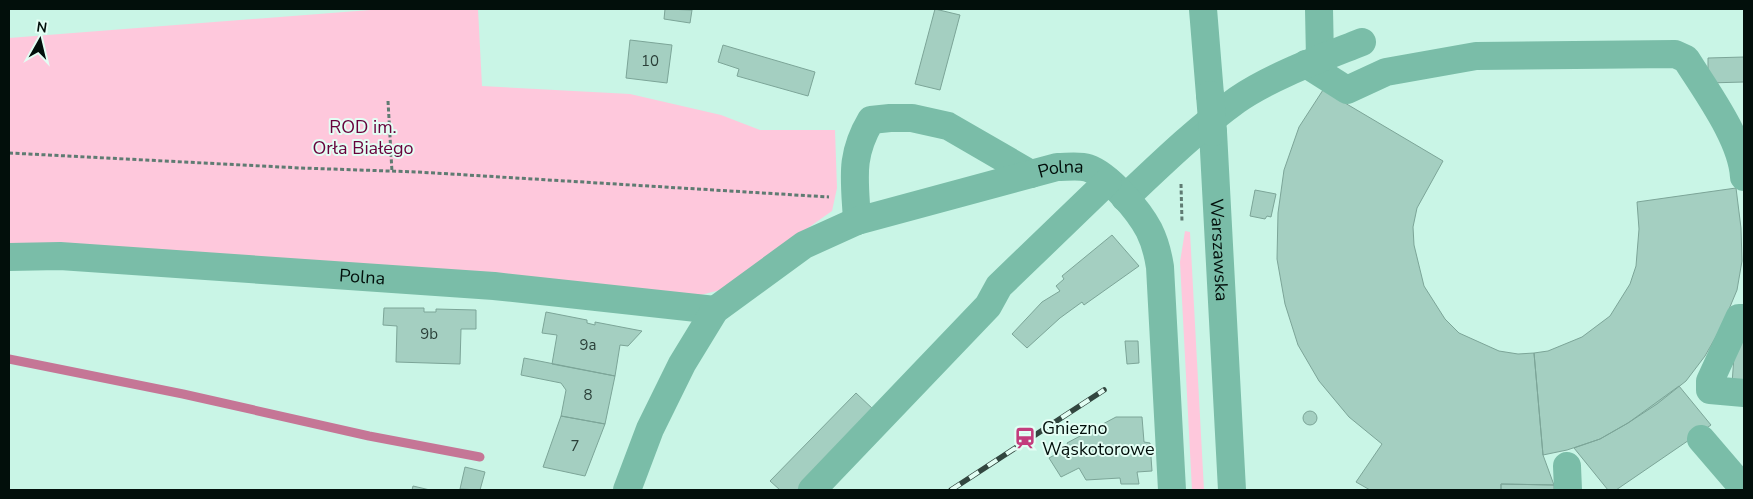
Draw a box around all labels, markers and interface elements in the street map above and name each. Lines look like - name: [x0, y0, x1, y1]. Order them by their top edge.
- north arrow: [15, 15, 65, 65]
- text: N: [35, 17, 48, 38]
- house number: 10: [641, 51, 659, 71]
- park label: ROD im. Orła Białego: [313, 115, 414, 160]
- street label: Polna: [1035, 154, 1084, 184]
- street label: Warszawska: [1205, 198, 1234, 302]
- street label: Polna: [338, 263, 386, 290]
- house number: 9b: [420, 324, 438, 344]
- house number: 9a: [580, 335, 596, 355]
- house number: 8: [583, 385, 593, 405]
- place label: Gniezno Wąskotorowe: [1042, 416, 1155, 461]
- station icon: Gniezno Wąskotorowe: [1012, 425, 1038, 451]
- house number: 7: [570, 436, 580, 456]

